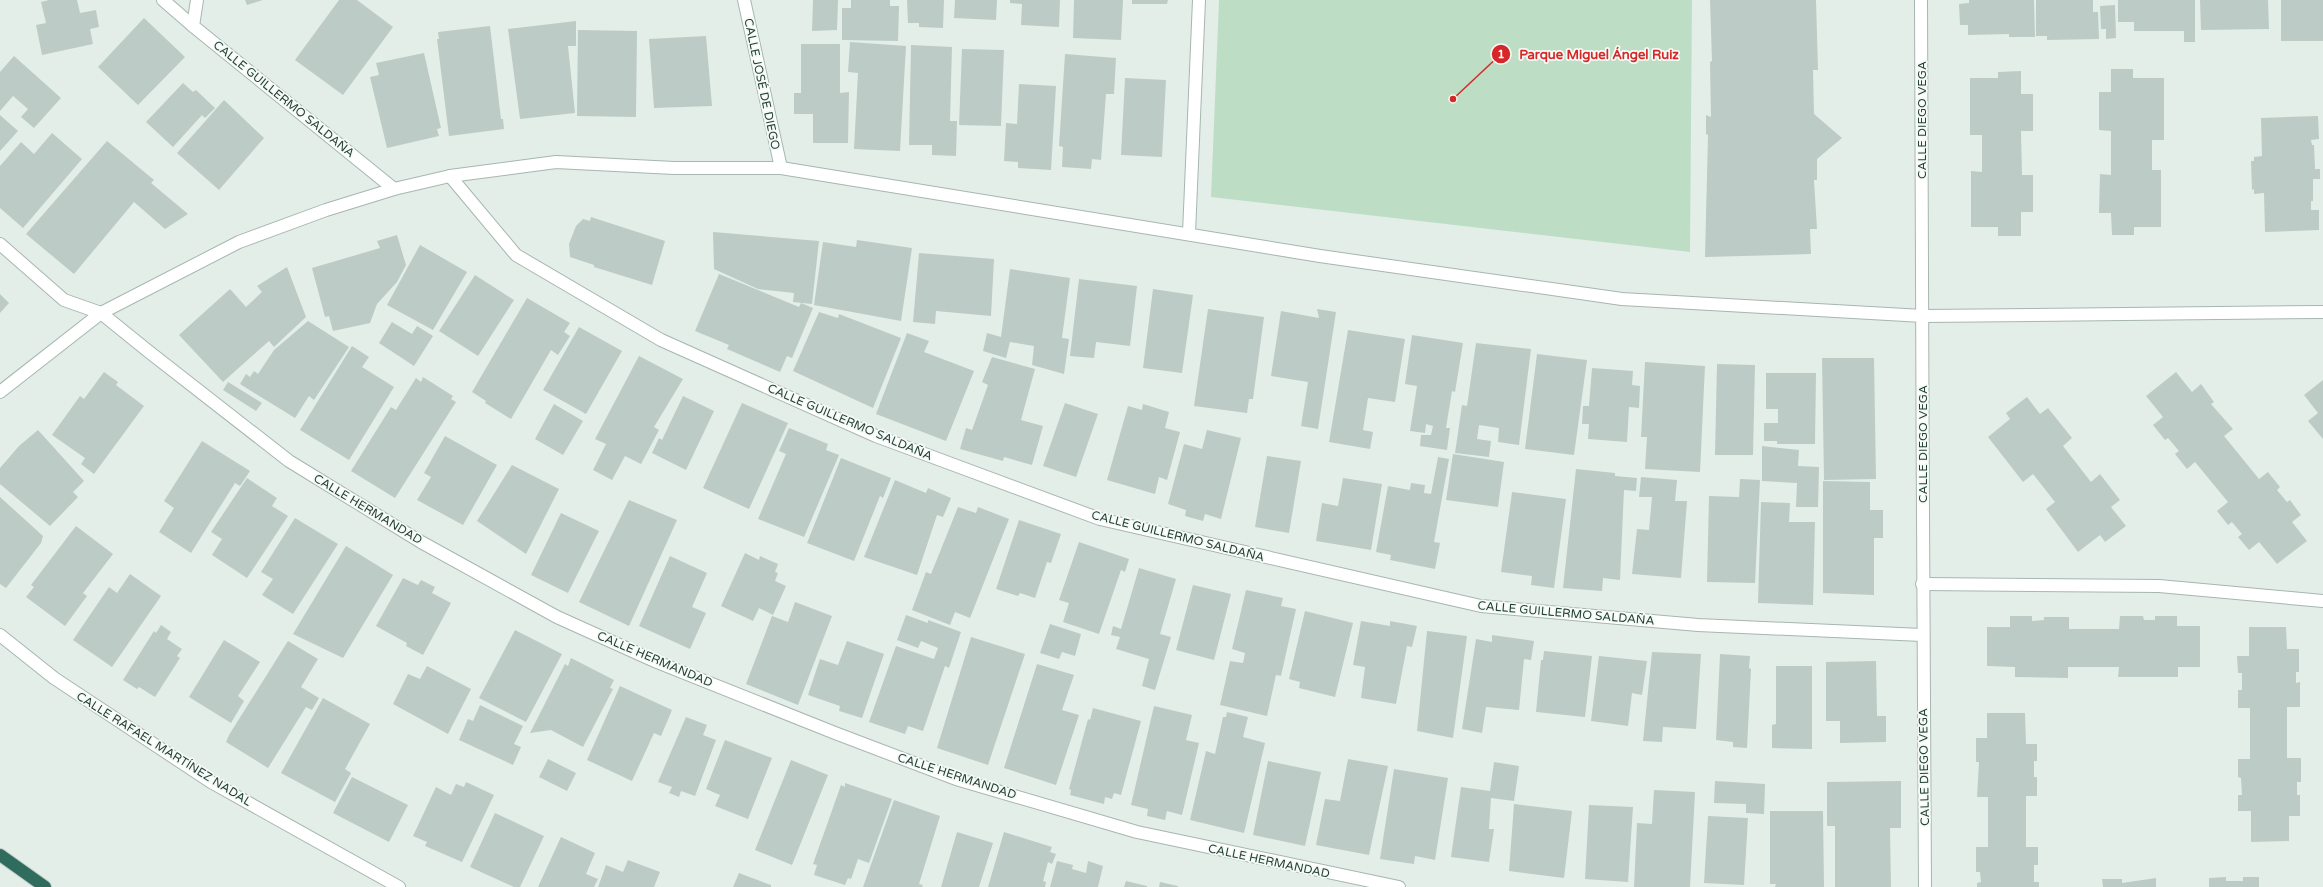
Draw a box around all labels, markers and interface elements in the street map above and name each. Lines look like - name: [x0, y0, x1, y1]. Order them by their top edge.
- street label: CALLE JOSÉ DE DIEGO: [741, 17, 783, 151]
- street label: CALLE GUILLERMO SALDAÑA: [211, 38, 357, 160]
- callout: Parque Miguel Ángel Ruiz: [1491, 42, 1687, 67]
- text: Parque Miguel Ángel Ruiz: [1519, 46, 1679, 63]
- text: 1: [1497, 47, 1505, 61]
- street label: CALLE DIEGO VEGA: [1915, 61, 1929, 179]
- street label: CALLE GUILLERMO SALDAÑA: [766, 381, 935, 463]
- street label: CALLE DIEGO VEGA: [1916, 385, 1930, 503]
- street label: CALLE HERMANDAD: [311, 471, 425, 547]
- street label: CALLE GUILLERMO SALDAÑA: [1090, 508, 1266, 564]
- street label: CALLE GUILLERMO SALDAÑA: [1477, 598, 1655, 628]
- street label: CALLE HERMANDAD: [595, 628, 715, 690]
- street label: CALLE RAFAEL MARTÍNEZ NADAL: [74, 689, 254, 809]
- street label: CALLE DIEGO VEGA: [1916, 708, 1932, 826]
- street label: CALLE HERMANDAD: [896, 750, 1018, 802]
- street label: CALLE HERMANDAD: [1207, 841, 1331, 881]

